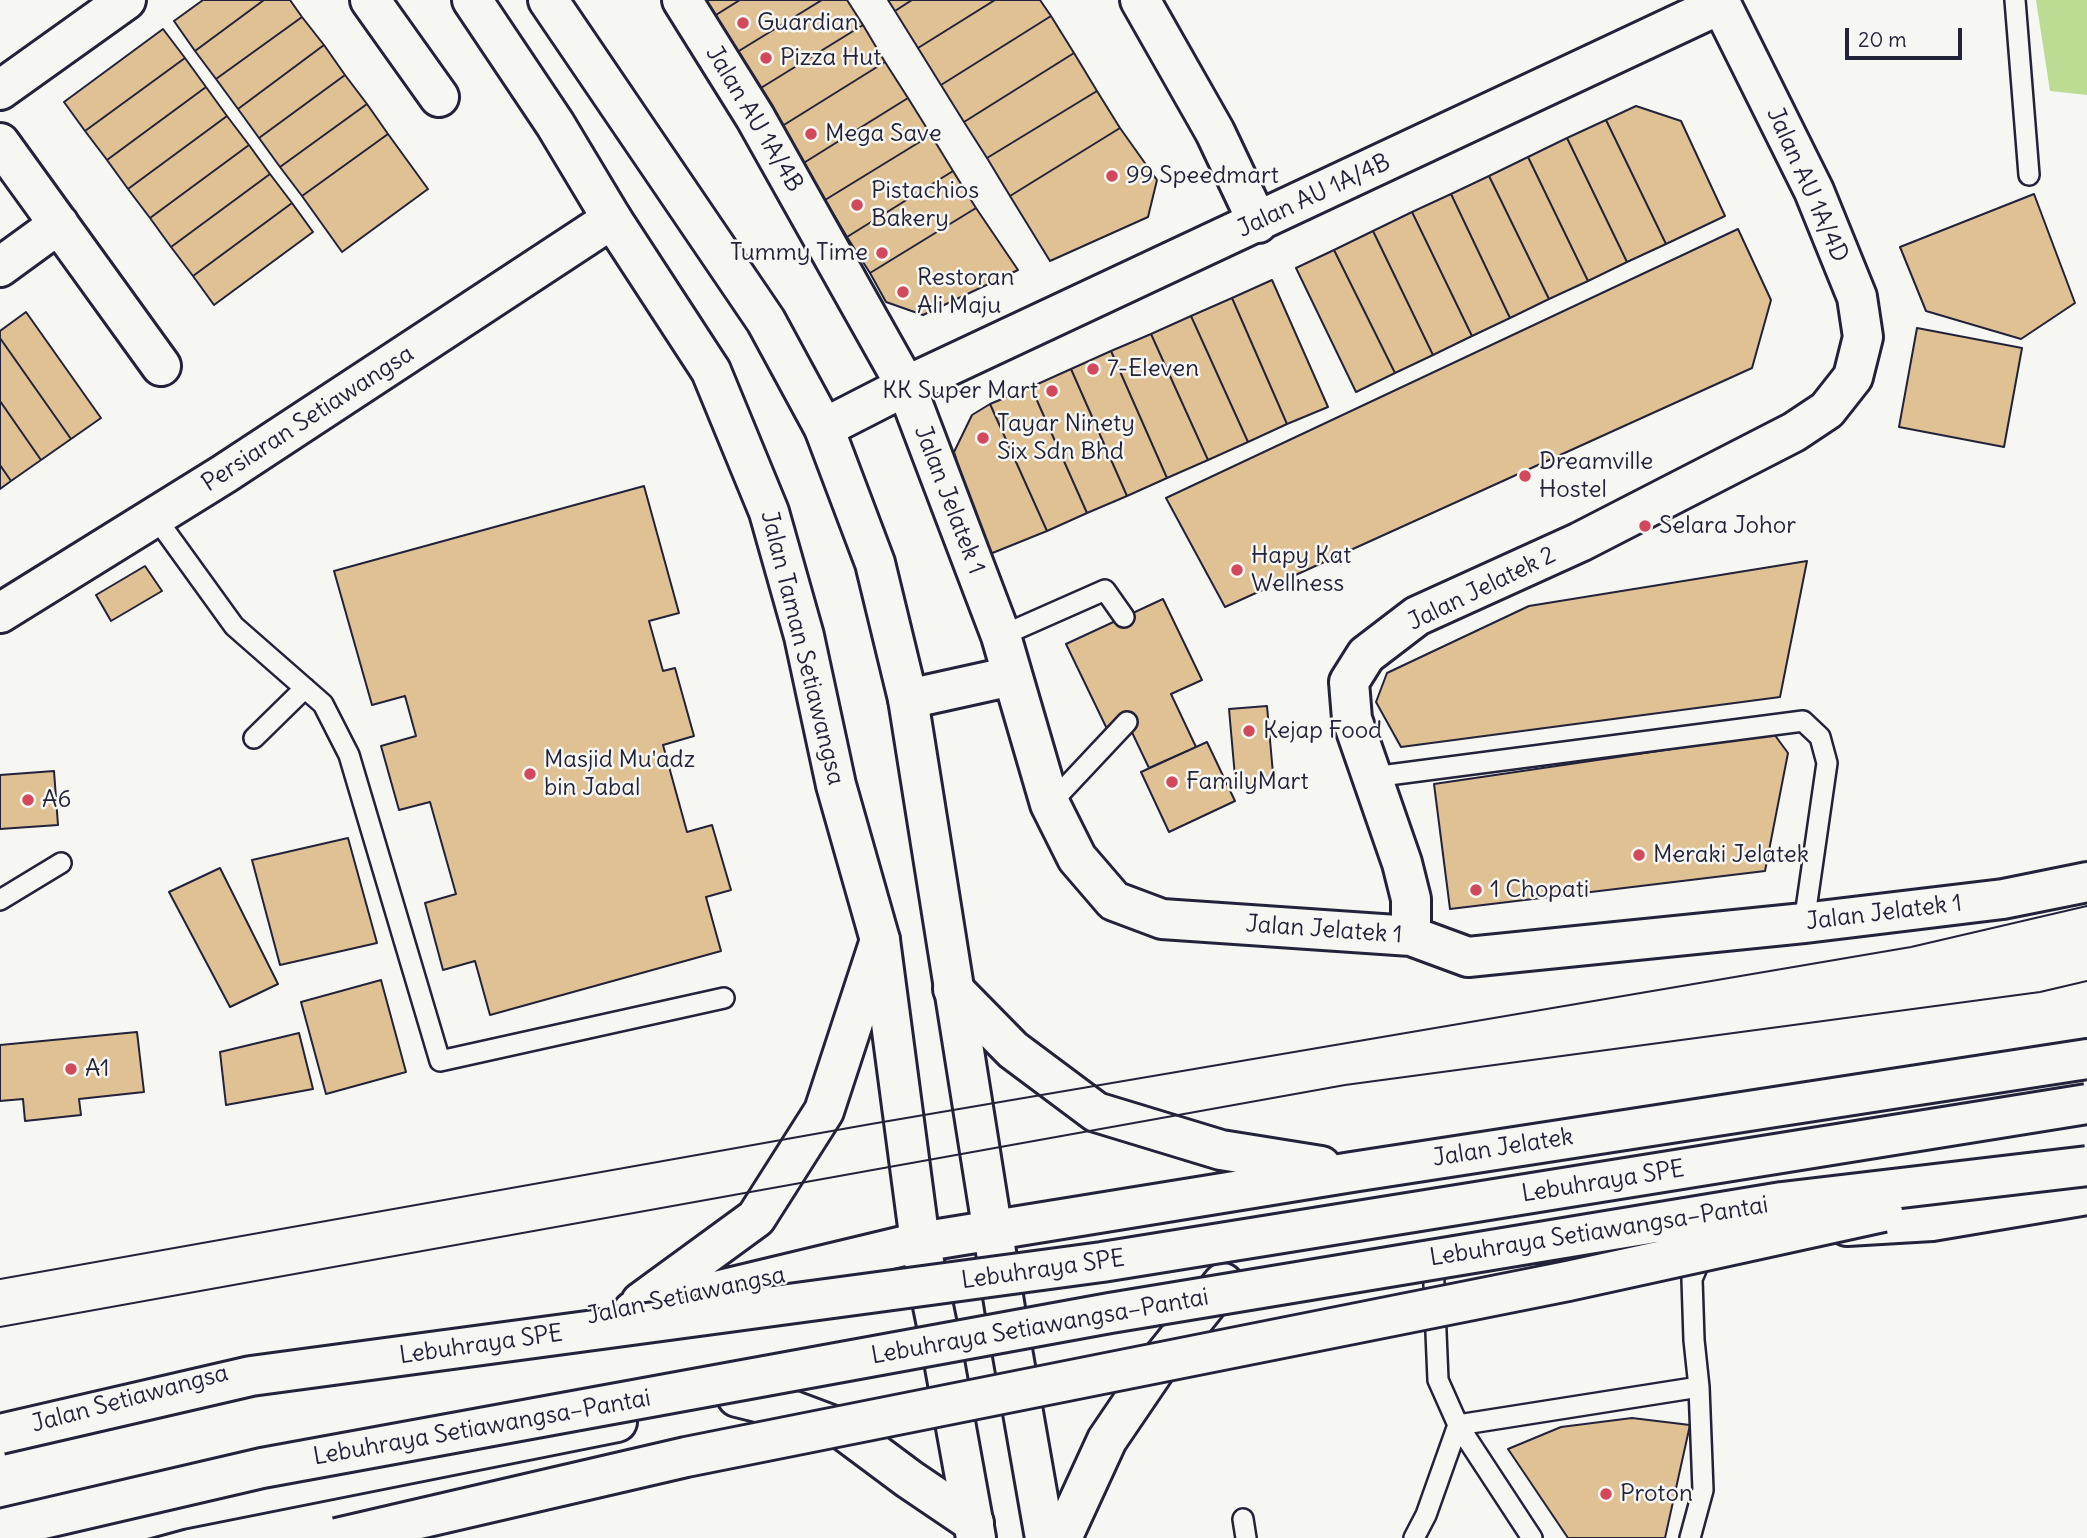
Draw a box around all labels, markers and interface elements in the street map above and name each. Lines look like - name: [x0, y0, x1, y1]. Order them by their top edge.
- place label: Guardian: [757, 9, 859, 37]
- scale bar: [1849, 14, 1966, 58]
- marker: Guardian: [735, 15, 751, 31]
- text: 20 m: [1858, 26, 1907, 53]
- street label: Jalan AU 1A/4B: [699, 41, 809, 197]
- place label: Pizza Hut: [780, 44, 881, 72]
- marker: Pizza Hut: [758, 50, 774, 66]
- street label: Jalan AU 1A/4D: [1760, 103, 1854, 267]
- place label: Mega Save: [825, 120, 942, 148]
- marker: Mega Save: [803, 126, 819, 142]
- street label: Jalan AU 1A/4B: [1233, 148, 1395, 244]
- place label: 99 Speedmart: [1126, 162, 1279, 190]
- marker: 99 Speedmart: [1104, 168, 1120, 184]
- place label: Pistachios Bakery: [871, 177, 979, 233]
- marker: Pistachios Bakery: [849, 197, 865, 213]
- place label: Tummy Time: [730, 239, 868, 267]
- marker: Tummy Time: [874, 245, 890, 261]
- place label: Restoran Ali Maju: [917, 264, 1014, 320]
- marker: Restoran Ali Maju: [895, 284, 911, 300]
- street label: Persiaran Setiawangsa: [197, 340, 419, 498]
- place label: 7-Eleven: [1107, 355, 1199, 383]
- marker: 7-Eleven: [1085, 361, 1101, 377]
- place label: KK Super Mart: [882, 377, 1038, 405]
- marker: KK Super Mart: [1044, 383, 1060, 399]
- place label: Tayar Ninety Six Sdn Bhd: [997, 410, 1135, 466]
- street label: Jalan Jelatek 1: [907, 422, 991, 578]
- marker: Tayar Ninety Six Sdn Bhd: [975, 430, 991, 446]
- place label: Dreamville Hostel: [1539, 448, 1653, 504]
- marker: Dreamville Hostel: [1517, 468, 1533, 484]
- street label: Jalan Taman Setiawangsa: [754, 508, 850, 788]
- place label: Selara Johor: [1659, 512, 1796, 540]
- marker: Selara Johor: [1637, 518, 1653, 534]
- street label: Jalan Jelatek 2: [1404, 541, 1560, 637]
- place label: Hapy Kat Wellness: [1251, 542, 1351, 598]
- marker: Hapy Kat Wellness: [1229, 562, 1245, 578]
- place label: Kejap Food: [1263, 717, 1382, 745]
- marker: Kejap Food: [1241, 723, 1257, 739]
- place label: Masjid Mu'adz bin Jabal: [544, 746, 695, 802]
- marker: Masjid Mu'adz bin Jabal: [522, 766, 538, 782]
- place label: FamilyMart: [1186, 768, 1308, 796]
- marker: FamilyMart: [1164, 774, 1180, 790]
- place label: A6: [42, 786, 71, 814]
- marker: A6: [20, 792, 36, 808]
- place label: Meraki Jelatek: [1653, 841, 1809, 869]
- marker: Meraki Jelatek: [1631, 847, 1647, 863]
- place label: 1 Chopati: [1490, 876, 1589, 904]
- marker: 1 Chopati: [1468, 882, 1484, 898]
- street label: Jalan Jelatek 1: [1804, 889, 1964, 937]
- street label: Jalan Jelatek 1: [1245, 910, 1403, 950]
- place label: A1: [85, 1055, 110, 1083]
- marker: A1: [63, 1061, 79, 1077]
- street label: Jalan Jelatek: [1431, 1123, 1575, 1173]
- street label: Lebuhraya SPE: [1520, 1155, 1686, 1209]
- street label: Lebuhraya Setiawangsa–Pantai: [1428, 1191, 1770, 1273]
- street label: Lebuhraya SPE: [960, 1244, 1126, 1296]
- street label: Jalan Setiawangsa: [584, 1261, 788, 1331]
- street label: Lebuhraya Setiawangsa–Pantai: [869, 1283, 1211, 1371]
- street label: Lebuhraya SPE: [398, 1319, 564, 1371]
- street label: Jalan Setiawangsa: [28, 1359, 232, 1439]
- street label: Lebuhraya Setiawangsa–Pantai: [311, 1384, 653, 1472]
- place label: Proton: [1620, 1480, 1693, 1508]
- marker: Proton: [1598, 1486, 1614, 1502]

